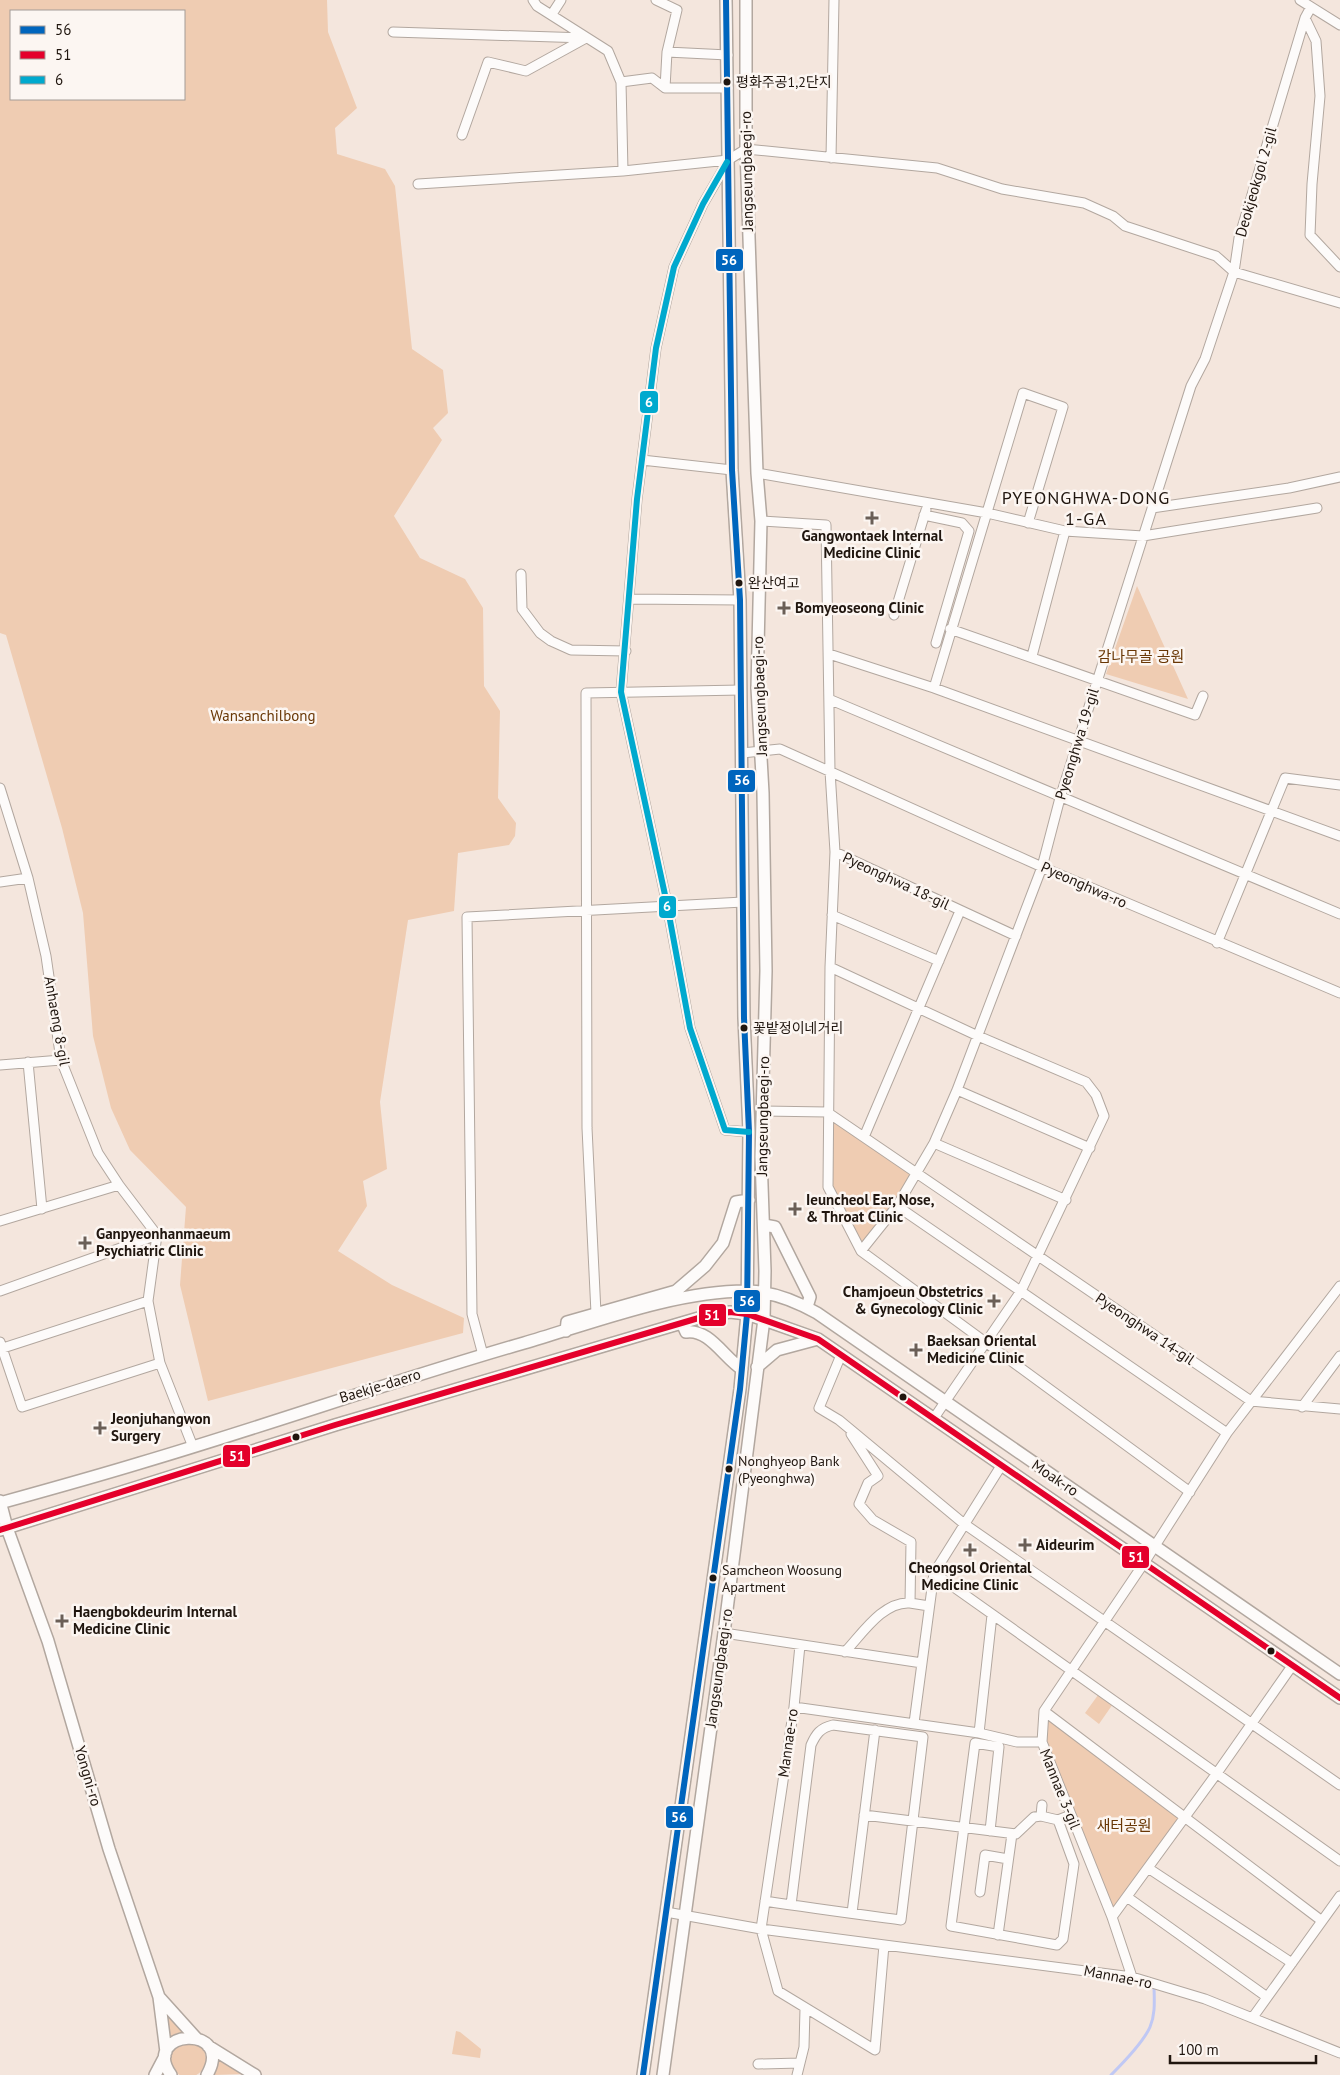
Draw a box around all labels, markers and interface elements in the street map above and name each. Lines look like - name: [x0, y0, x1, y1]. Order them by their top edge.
- legend: [10, 10, 185, 100]
- text: 56: [55, 20, 71, 39]
- text: 51: [55, 45, 71, 64]
- text: 6: [55, 70, 63, 89]
- place label: 평화주공1,2단지: [736, 73, 832, 91]
- marker: 평화주공1,2단지: [722, 77, 732, 87]
- street label: Jangseungbaegi-ro: [736, 111, 757, 232]
- street label: Deokjeokgol 2-gil: [1231, 124, 1280, 239]
- line badge: 56: [715, 248, 744, 272]
- text: 56: [721, 251, 737, 269]
- line badge: 6: [639, 390, 659, 414]
- text: 6: [645, 393, 653, 411]
- district label: PYEONGHWA-DONG 1-GA: [1002, 486, 1170, 530]
- marker: Gangwontaek Internal Medicine Clinic: [865, 511, 879, 525]
- place label: Gangwontaek Internal Medicine Clinic: [801, 526, 943, 562]
- place label: 완산여고: [748, 574, 800, 592]
- marker: 완산여고: [734, 578, 744, 588]
- place label: Bomyeoseong Clinic: [795, 598, 924, 617]
- marker: Bomyeoseong Clinic: [777, 601, 791, 615]
- street label: Jangseungbaegi-ro: [748, 636, 771, 757]
- park label: 감나무골 공원: [1098, 647, 1184, 666]
- street label: Pyeonghwa 19-gil: [1050, 685, 1103, 802]
- park label: Wansanchilbong: [210, 706, 316, 725]
- line badge: 56: [727, 769, 756, 793]
- text: 56: [734, 771, 750, 789]
- street label: Pyeonghwa 18-gil: [840, 847, 953, 914]
- street label: Pyeonghwa-ro: [1038, 857, 1130, 912]
- line badge: 6: [658, 895, 677, 919]
- text: 6: [663, 897, 671, 915]
- street label: Anhaeng 8-gil: [40, 975, 75, 1068]
- place label: 꽃밭정이네거리: [753, 1019, 843, 1037]
- marker: 꽃밭정이네거리: [739, 1023, 749, 1033]
- street label: Jangseungbaegi-ro: [752, 1056, 773, 1177]
- place label: Ieuncheol Ear, Nose, & Throat Clinic: [806, 1190, 935, 1226]
- marker: Ieuncheol Ear, Nose, & Throat Clinic: [788, 1202, 802, 1216]
- place label: Ganpyeonhanmaeum Psychiatric Clinic: [96, 1224, 231, 1260]
- marker: Ganpyeonhanmaeum Psychiatric Clinic: [78, 1236, 92, 1250]
- place label: Chamjoeun Obstetrics & Gynecology Clinic: [843, 1282, 983, 1318]
- street label: Pyeonghwa 14-gil: [1092, 1288, 1199, 1369]
- line badge: 56: [733, 1289, 761, 1313]
- text: 56: [739, 1292, 755, 1310]
- marker: Chamjoeun Obstetrics & Gynecology Clinic: [987, 1294, 1001, 1308]
- line badge: 51: [698, 1303, 727, 1327]
- text: 51: [704, 1306, 720, 1324]
- place label: Baeksan Oriental Medicine Clinic: [927, 1331, 1037, 1367]
- marker: Baeksan Oriental Medicine Clinic: [909, 1343, 923, 1357]
- street label: Baekje-daero: [337, 1364, 423, 1407]
- unlabelled marker: [898, 1392, 908, 1402]
- place label: Jeonjuhangwon Surgery: [110, 1409, 211, 1445]
- marker: Jeonjuhangwon Surgery: [93, 1421, 107, 1435]
- unlabelled marker: [291, 1432, 301, 1442]
- line badge: 51: [222, 1444, 251, 1468]
- text: 51: [229, 1447, 245, 1465]
- place label: Nonghyeop Bank (Pyeonghwa): [738, 1452, 840, 1487]
- street label: Moak-ro: [1028, 1455, 1082, 1500]
- marker: Nonghyeop Bank (Pyeonghwa): [724, 1464, 734, 1474]
- place label: Aideurim: [1036, 1535, 1094, 1554]
- marker: Aideurim: [1018, 1538, 1032, 1552]
- marker: Cheongsol Oriental Medicine Clinic: [963, 1543, 977, 1557]
- line badge: 51: [1121, 1545, 1150, 1569]
- text: 51: [1128, 1548, 1144, 1566]
- place label: Cheongsol Oriental Medicine Clinic: [908, 1558, 1032, 1594]
- place label: Samcheon Woosung Apartment: [722, 1561, 842, 1596]
- marker: Samcheon Woosung Apartment: [708, 1573, 718, 1583]
- place label: Haengbokdeurim Internal Medicine Clinic: [73, 1602, 238, 1638]
- street label: Jangseungbaegi-ro: [701, 1607, 736, 1730]
- marker: Haengbokdeurim Internal Medicine Clinic: [55, 1614, 69, 1628]
- unlabelled marker: [1266, 1646, 1276, 1656]
- street label: Mannae-ro: [773, 1707, 802, 1779]
- street label: Yongni-ro: [71, 1743, 106, 1808]
- street label: Mannae 3-gil: [1036, 1746, 1085, 1832]
- line badge: 56: [665, 1805, 694, 1829]
- text: 56: [671, 1808, 687, 1826]
- park label: 새터공원: [1096, 1816, 1152, 1835]
- street label: Mannae-ro: [1082, 1961, 1154, 1992]
- scale bar: [1170, 2032, 1316, 2064]
- text: 100 m: [1178, 2040, 1219, 2059]

